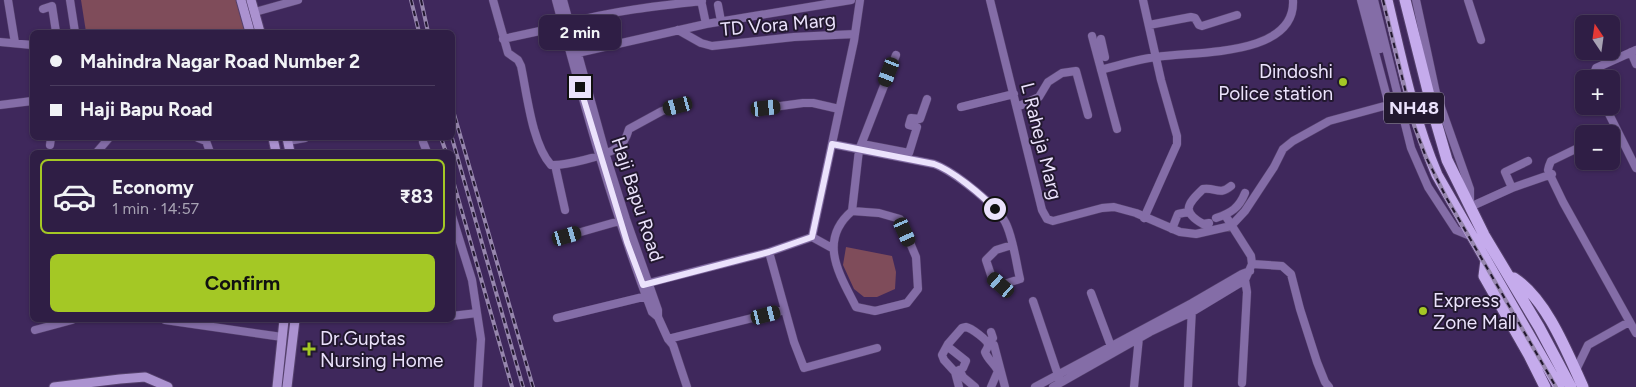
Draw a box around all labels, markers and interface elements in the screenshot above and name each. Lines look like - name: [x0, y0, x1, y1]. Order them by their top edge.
- street label: TD Vora Marg: [719, 8, 837, 41]
- callout: 2 min: [539, 14, 621, 49]
- north arrow: [1575, 15, 1620, 60]
- map controls: [1575, 15, 1620, 170]
- text: 2 min: [560, 23, 600, 42]
- text: Mahindra Nagar Road Number 2: [80, 50, 360, 73]
- car: [876, 55, 901, 89]
- place label: Dindoshi Police station: [1218, 60, 1333, 105]
- button: +: [1575, 70, 1620, 115]
- route end: [569, 76, 591, 98]
- marker: Dindoshi Police station: [1337, 76, 1349, 88]
- street label: L Raheja Marg: [1016, 80, 1067, 202]
- road number: NH48: [1384, 92, 1444, 124]
- car: [661, 95, 694, 117]
- text: Haji Bapu Road: [80, 98, 213, 121]
- car: [750, 99, 781, 117]
- button: −: [1575, 125, 1620, 170]
- street label: Haji Bapu Road: [607, 134, 669, 264]
- icon: car: [52, 174, 97, 219]
- text: Economy: [112, 176, 194, 199]
- text: ₹83: [399, 185, 433, 208]
- route start: [984, 198, 1006, 220]
- text: 1 min · 14:57: [112, 199, 199, 218]
- car: [892, 215, 917, 249]
- car: [550, 225, 583, 247]
- button: Confirm: [50, 254, 435, 312]
- car: [984, 269, 1017, 301]
- place label: Express Zone Mall: [1433, 289, 1516, 334]
- car: [749, 304, 782, 326]
- marker: Express Zone Mall: [1417, 305, 1429, 317]
- place label: Dr.Guptas Nursing Home: [320, 327, 443, 372]
- marker: Dr.Guptas Nursing Home: [302, 342, 316, 356]

